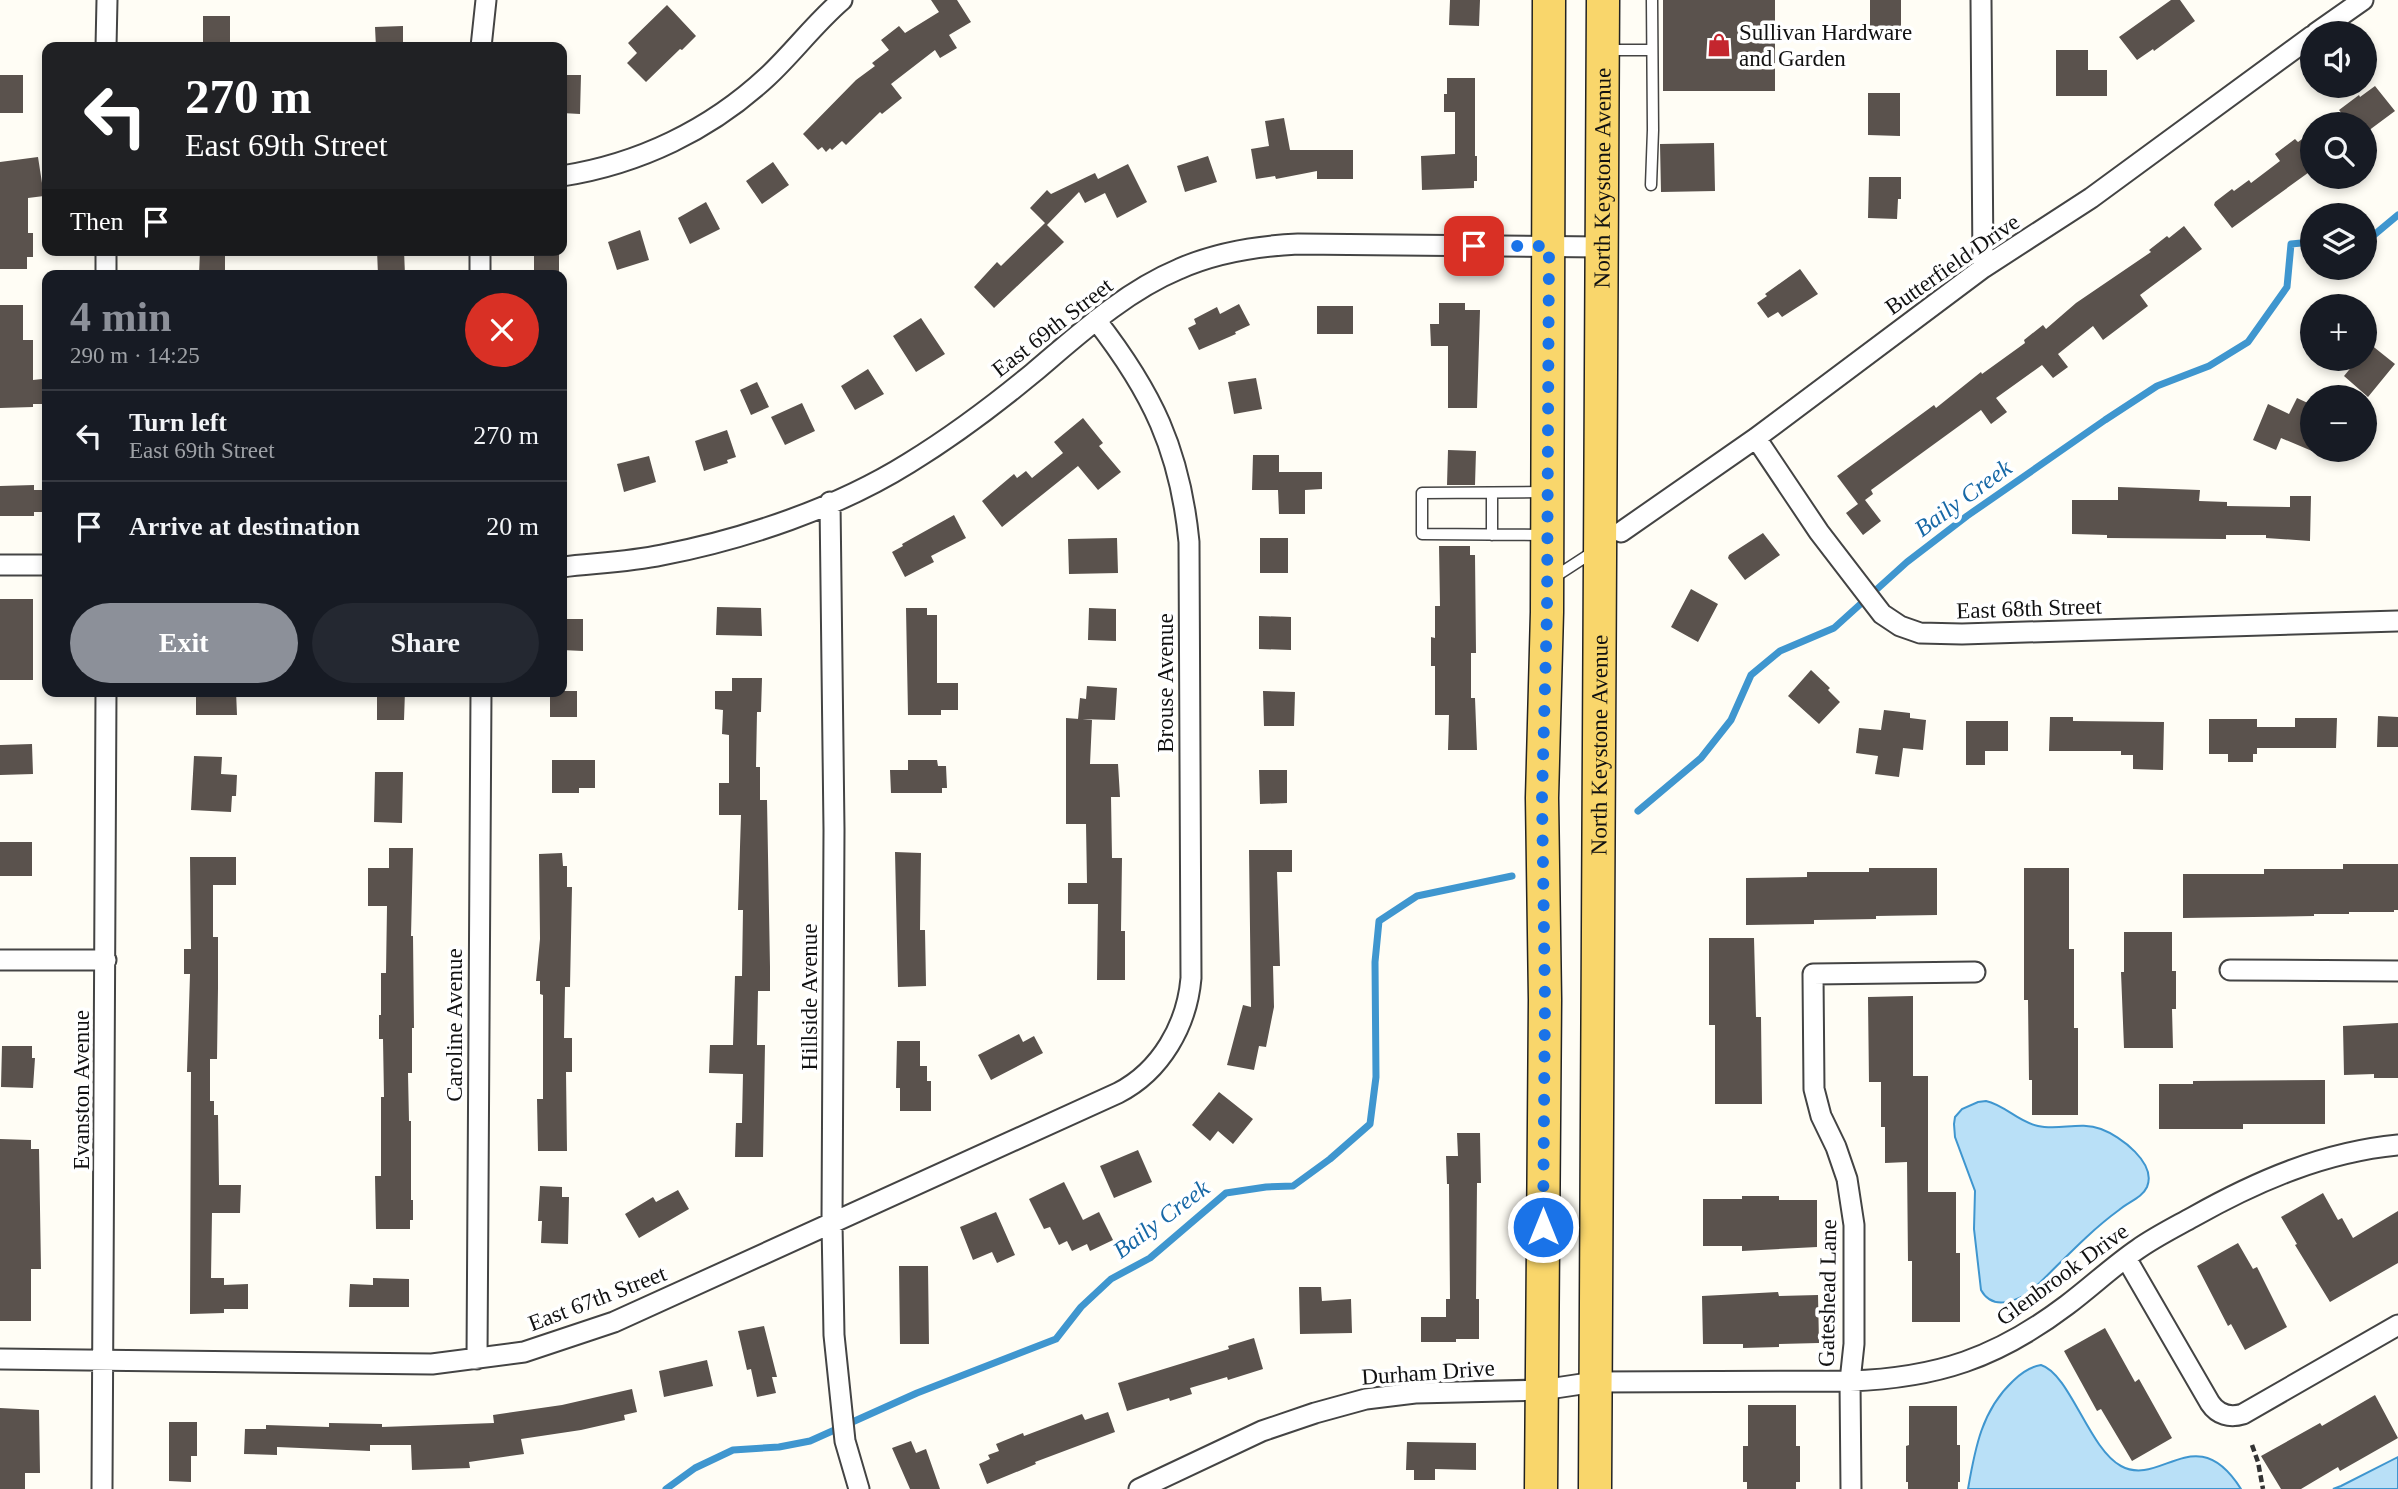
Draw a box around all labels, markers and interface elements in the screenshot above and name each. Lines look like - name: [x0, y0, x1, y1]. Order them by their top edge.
- place label: Sullivan Hardware and Garden: [1739, 20, 1912, 71]
- map controls: [2300, 21, 2377, 462]
- button: sound: [2300, 21, 2377, 98]
- shop icon: Sullivan Hardware and Garden: [1705, 31, 1733, 59]
- street label: North Keystone Avenue: [1589, 68, 1616, 288]
- text: 270 m: [185, 69, 312, 124]
- icon: left: [70, 70, 161, 161]
- button: search: [2300, 112, 2377, 189]
- text: East 69th Street: [185, 127, 388, 163]
- icon: arrive: [137, 203, 175, 241]
- button: layers: [2300, 203, 2377, 280]
- text: Then: [70, 207, 123, 236]
- street label: Butterfield Drive: [1881, 209, 2024, 320]
- pin: [1444, 216, 1504, 276]
- icon: arrive: [1455, 227, 1493, 265]
- street label: East 69th Street: [987, 272, 1118, 382]
- button: close: [465, 293, 539, 367]
- text: 4 min: [70, 294, 172, 340]
- button: +: [2300, 294, 2377, 371]
- text: 290 m · 14:25: [70, 343, 200, 368]
- button: −: [2300, 385, 2377, 462]
- text: Turn left: [129, 408, 227, 437]
- icon: left: [70, 417, 108, 455]
- text: 270 m: [473, 421, 539, 450]
- text: East 69th Street: [129, 438, 275, 463]
- water label: Baily Creek: [1910, 454, 2017, 542]
- icon: arrive: [70, 508, 108, 546]
- text: Arrive at destination: [129, 512, 360, 541]
- text: 20 m: [486, 512, 539, 541]
- street label: East 68th Street: [1956, 593, 2103, 624]
- button: Exit: [70, 603, 298, 683]
- button: Share: [312, 603, 539, 683]
- street label: Brouse Avenue: [1153, 613, 1178, 753]
- street label: North Keystone Avenue: [1586, 635, 1613, 855]
- street label: Hillside Avenue: [797, 923, 822, 1071]
- street label: Caroline Avenue: [442, 948, 467, 1102]
- street label: Evanston Avenue: [69, 1010, 94, 1170]
- water label: Baily Creek: [1108, 1174, 1214, 1263]
- position arrow: [1506, 1190, 1580, 1264]
- street label: Glenbrook Drive: [1992, 1218, 2133, 1331]
- street label: Gateshead Lane: [1814, 1219, 1841, 1367]
- street label: East 67th Street: [525, 1260, 670, 1336]
- street label: Durham Drive: [1361, 1355, 1495, 1390]

